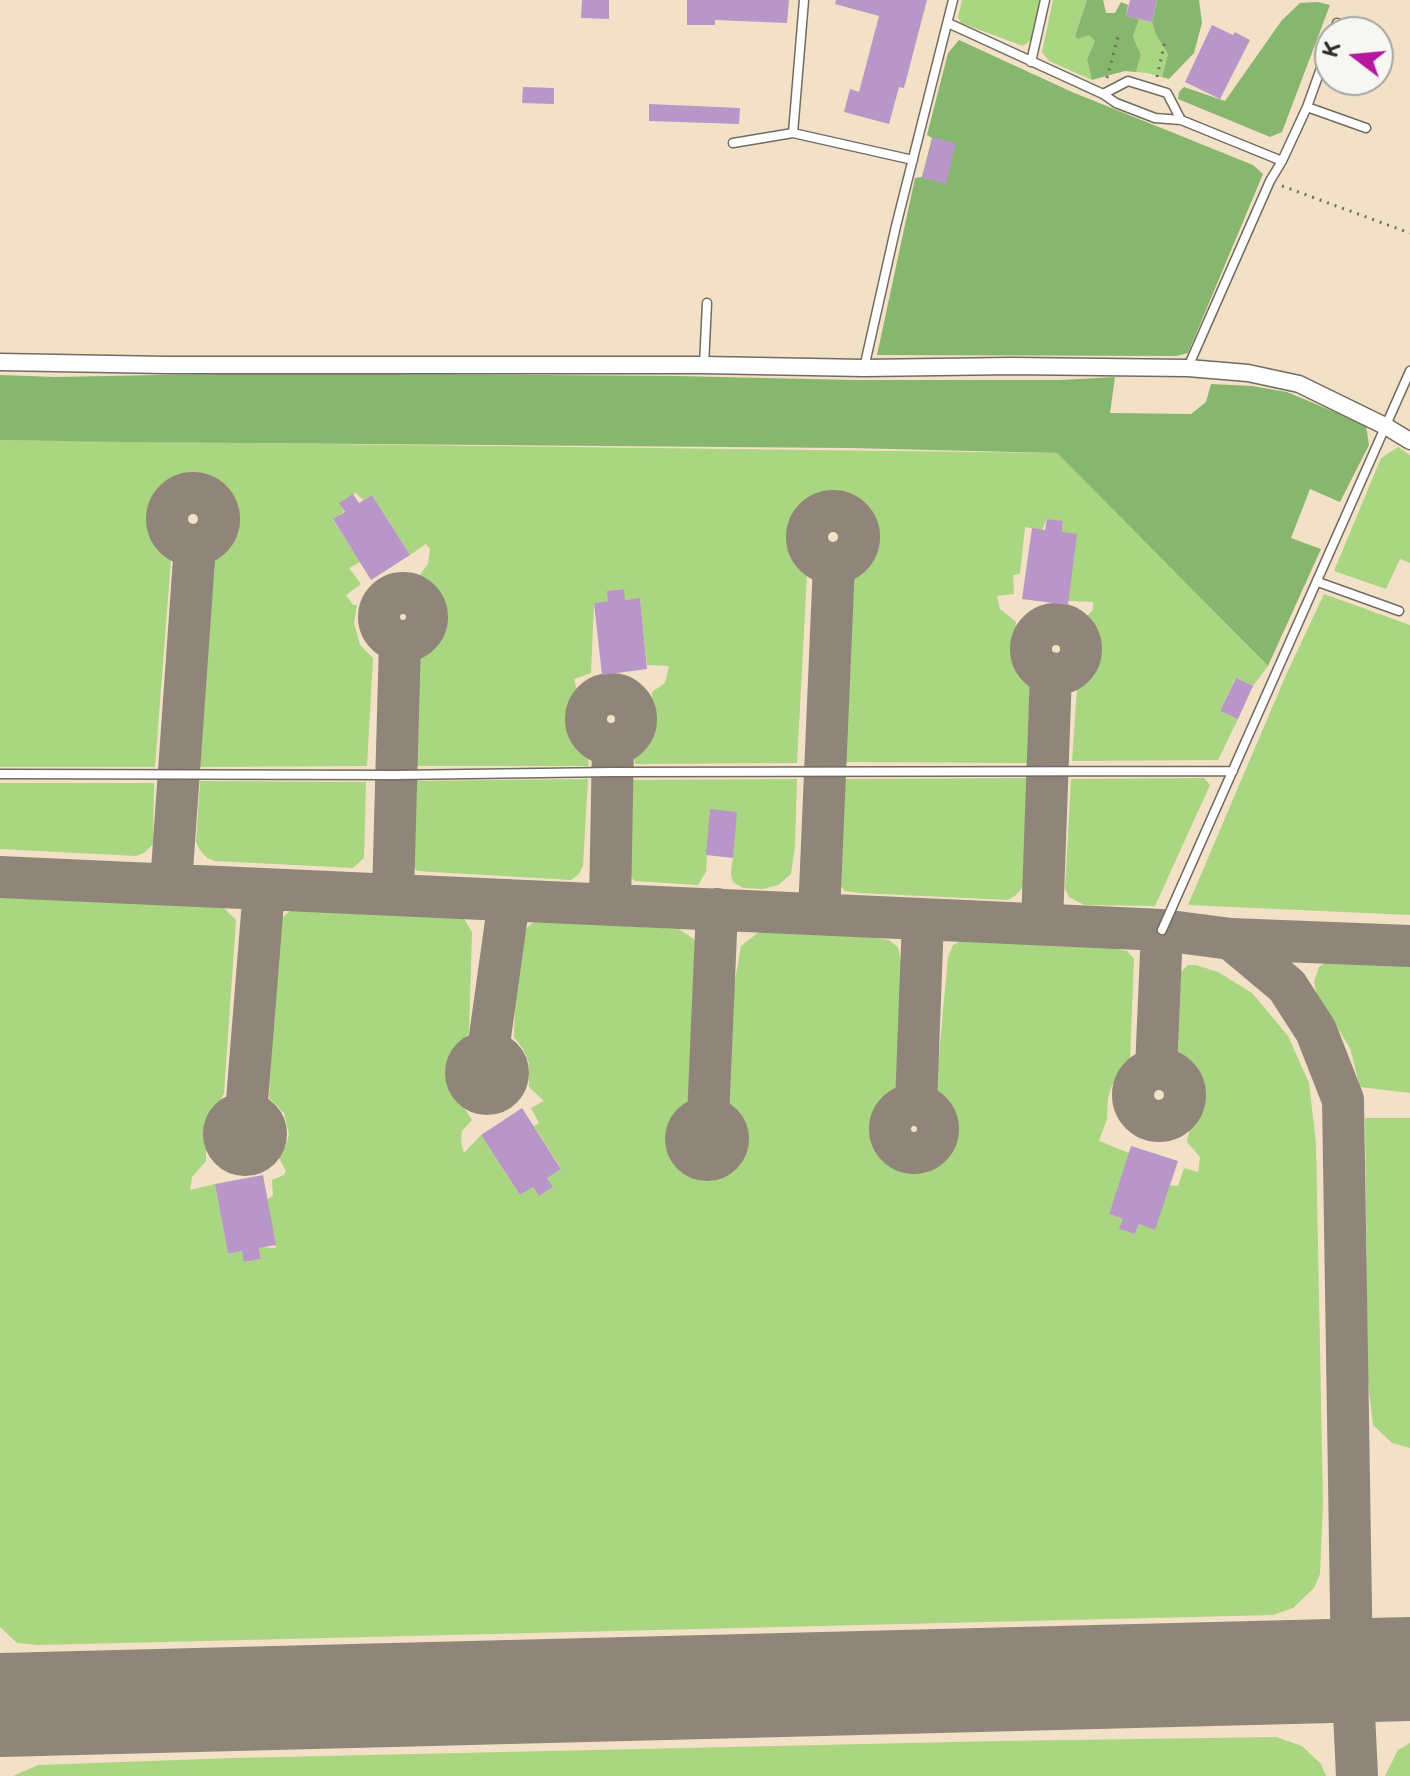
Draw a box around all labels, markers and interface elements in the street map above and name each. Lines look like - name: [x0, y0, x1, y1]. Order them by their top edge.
- north arrow: [1314, 16, 1394, 96]
- text: K: [1317, 39, 1347, 61]

